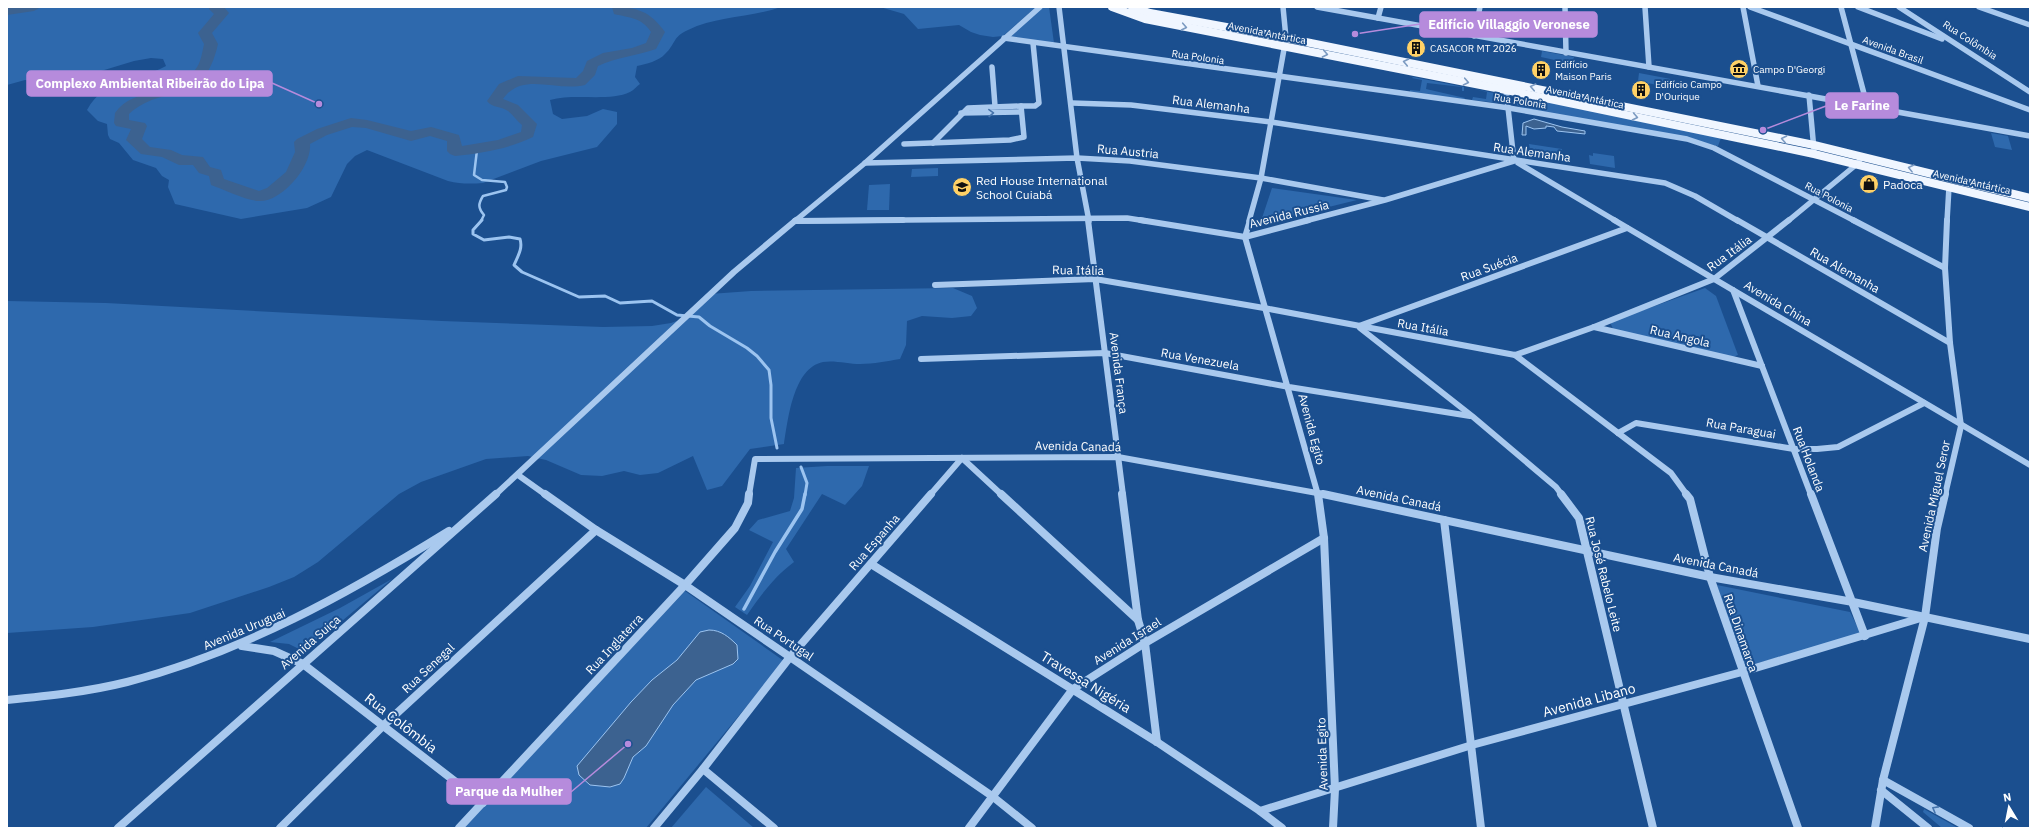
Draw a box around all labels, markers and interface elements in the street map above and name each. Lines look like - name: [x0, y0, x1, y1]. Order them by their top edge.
- callout: Edifício Villaggio Veronese: [1420, 12, 1597, 37]
- text: Edifício Villaggio Veronese: [1428, 16, 1590, 33]
- street label: Rua Colômbia: [1940, 18, 2000, 63]
- street label: Avenida Antártica: [1227, 19, 1308, 47]
- one-way arrow: [1181, 22, 1187, 30]
- street label: Avenida Brasil: [1861, 33, 1925, 67]
- building icon: CASACOR MT 2026: [1405, 37, 1427, 59]
- place label: CASACOR MT 2026: [1430, 42, 1517, 55]
- street label: Rua Polonia: [1171, 47, 1226, 67]
- one-way arrow: [1322, 50, 1328, 58]
- place label: Edifício Maison Paris: [1555, 58, 1612, 83]
- museum icon: Campo D'Georgi: [1728, 58, 1750, 80]
- one-way arrow: [1403, 59, 1409, 67]
- building icon: Edifício Maison Paris: [1530, 59, 1552, 81]
- place label: Campo D'Georgi: [1753, 63, 1825, 76]
- callout: Complexo Ambiental Ribeirão do Lipa: [27, 71, 272, 96]
- text: Complexo Ambiental Ribeirão do Lipa: [36, 75, 264, 92]
- one-way arrow: [1463, 78, 1469, 86]
- place label: Edifício Campo D'Ourique: [1655, 78, 1722, 103]
- building icon: Edifício Campo D'Ourique: [1630, 79, 1652, 101]
- street label: Avenida Antártica: [1545, 82, 1626, 112]
- one-way arrow: [1530, 84, 1536, 92]
- street label: Rua Polonia: [1493, 90, 1548, 112]
- street label: Rua Alemanha: [1171, 92, 1251, 116]
- callout: Le Farine: [1826, 93, 1898, 118]
- text: Le Farine: [1834, 97, 1890, 114]
- one-way arrow: [988, 109, 994, 117]
- one-way arrow: [1632, 113, 1638, 121]
- one-way arrow: [1781, 135, 1787, 143]
- street label: Rua Alemanha: [1492, 139, 1572, 165]
- street label: Rua Austria: [1096, 141, 1160, 161]
- one-way arrow: [1907, 165, 1914, 173]
- street label: Avenida Antártica: [1932, 167, 2013, 197]
- place label: Red House International School Cuiabá: [976, 173, 1108, 202]
- shop icon: Padoca: [1858, 173, 1880, 195]
- school or university icon: Red House International School Cuiabá: [951, 176, 973, 198]
- place label: Padoca: [1883, 177, 1923, 192]
- street label: Rua Polonia: [1803, 179, 1856, 216]
- street label: Avenida Russia: [1248, 197, 1331, 231]
- street label: Rua Itália: [1704, 231, 1755, 274]
- street label: Rua Alemanha: [1807, 244, 1883, 296]
- street label: Rua Suécia: [1458, 250, 1520, 284]
- street label: Rua Itália: [1052, 262, 1105, 278]
- street label: Avenida China: [1741, 277, 1815, 329]
- street label: Rua Itália: [1396, 315, 1450, 339]
- street label: Rua Angola: [1649, 322, 1712, 350]
- street label: Avenida França: [1107, 331, 1132, 415]
- street label: Rua Venezuela: [1160, 345, 1241, 373]
- street label: Avenida Egito: [1295, 392, 1329, 466]
- street label: Rua Paraguai: [1705, 414, 1777, 442]
- street label: Rua Holanda: [1790, 424, 1829, 494]
- street label: Avenida Canadá: [1035, 438, 1122, 454]
- street label: Avenida Miguel Seror: [1915, 438, 1953, 553]
- street label: Avenida Canadá: [1355, 482, 1443, 514]
- street label: Rua Espanha: [845, 510, 903, 573]
- street label: Rua José Rabelo Leite: [1582, 515, 1626, 634]
- street label: Avenida Canadá: [1672, 549, 1760, 581]
- street label: Rua Dinamarca: [1721, 592, 1762, 675]
- street label: Avenida Uruguai: [201, 605, 287, 653]
- street label: Rua Inglaterra: [582, 610, 646, 677]
- street label: Avenida Suiça: [277, 611, 344, 672]
- street label: Rua Portugal: [751, 613, 817, 663]
- street label: Avenida Israel: [1090, 614, 1164, 668]
- street label: Rua Senegal: [398, 640, 458, 696]
- street label: Travessa Nigéria: [1038, 647, 1135, 717]
- street label: Avenida Libano: [1541, 679, 1638, 721]
- street label: Rua Colômbia: [361, 689, 441, 757]
- street label: Avenida Egito: [1313, 717, 1331, 791]
- callout: Parque da Mulher: [447, 779, 571, 804]
- text: Parque da Mulher: [455, 783, 563, 800]
- north arrow: [1989, 787, 2029, 827]
- text: N: [2002, 790, 2012, 805]
- one-way arrow: [1932, 806, 1939, 813]

